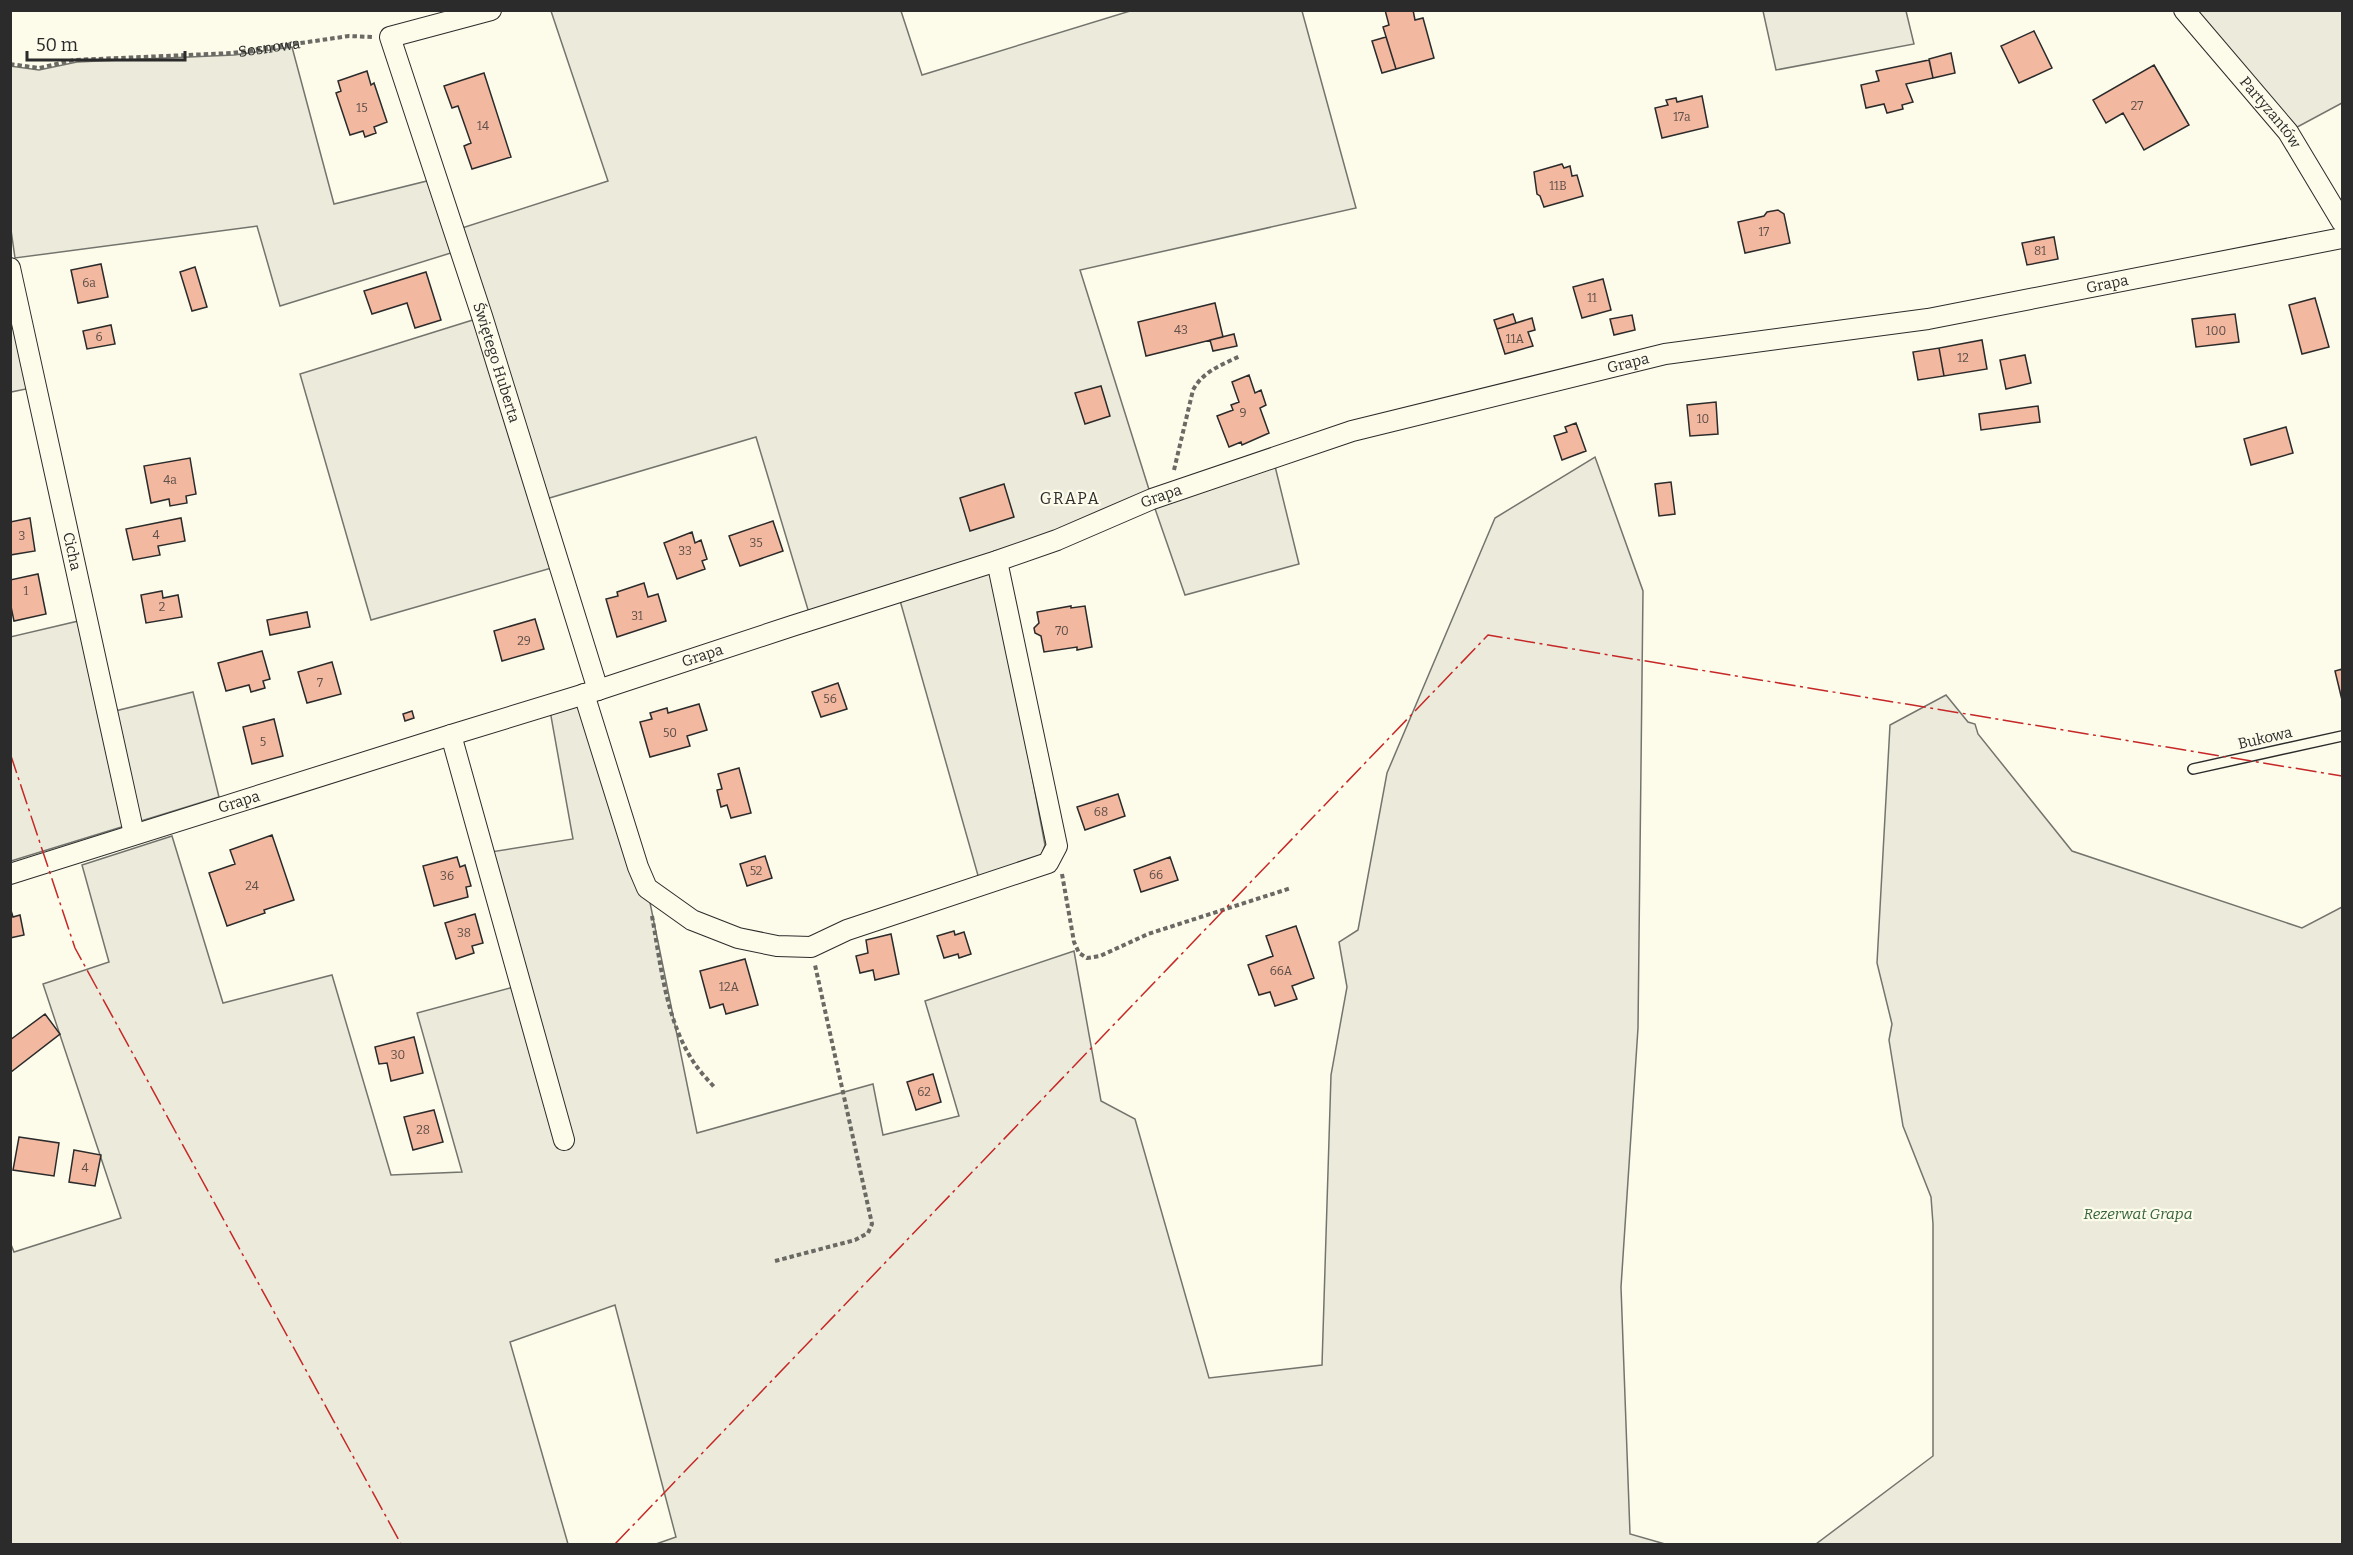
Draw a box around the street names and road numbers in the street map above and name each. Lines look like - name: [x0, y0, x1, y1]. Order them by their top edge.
- street label: Sosnowa: [237, 34, 301, 61]
- street label: Partyzantów: [2236, 73, 2305, 152]
- street label: Grapa: [2085, 271, 2130, 297]
- street label: Świętego Huberta: [469, 300, 523, 425]
- street label: Grapa: [1605, 349, 1651, 377]
- street label: Grapa: [1138, 481, 1184, 512]
- street label: Cicha: [59, 530, 85, 572]
- street label: Grapa: [679, 640, 725, 671]
- street label: Bukowa: [2236, 723, 2294, 753]
- street label: Grapa: [216, 787, 262, 817]

